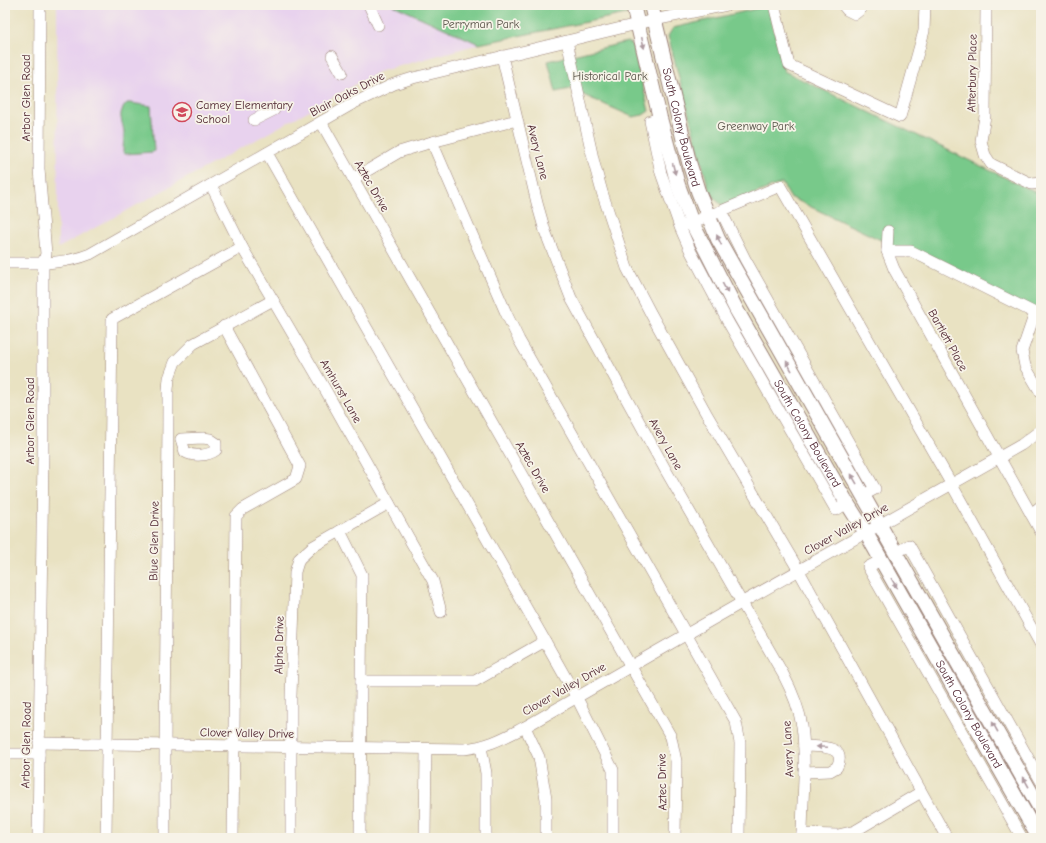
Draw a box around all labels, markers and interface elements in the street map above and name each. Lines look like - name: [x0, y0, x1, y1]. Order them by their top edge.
- park label: Perryman Park: [443, 17, 520, 31]
- street label: Atterbury Place: [964, 34, 980, 112]
- one-way arrow: [640, 37, 646, 49]
- street label: Arbor Glen Road: [19, 54, 33, 142]
- street label: South Colony Boulevard: [659, 66, 703, 188]
- street label: Blair Oaks Drive: [307, 69, 387, 119]
- park label: Historical Park: [573, 69, 648, 83]
- place label: Camey Elementary School: [196, 98, 293, 126]
- school or university icon: Camey Elementary School: [171, 101, 193, 123]
- park label: Greenway Park: [717, 119, 795, 133]
- street label: Avery Lane: [524, 123, 552, 181]
- street label: Aztec Drive: [352, 158, 392, 214]
- one-way arrow: [672, 163, 678, 175]
- one-way arrow: [716, 235, 722, 246]
- one-way arrow: [722, 282, 728, 294]
- street label: Bartlett Place: [925, 307, 971, 373]
- street label: Amhurst Lane: [317, 357, 365, 425]
- one-way arrow: [786, 360, 793, 372]
- street label: Arbor Glen Road: [23, 377, 37, 465]
- street label: South Colony Boulevard: [771, 377, 844, 490]
- street label: Avery Lane: [646, 416, 686, 472]
- street label: Aztec Drive: [513, 439, 553, 495]
- one-way arrow: [851, 473, 858, 485]
- street label: Clover Valley Drive: [801, 500, 891, 558]
- street label: Blue Glen Drive: [146, 501, 162, 581]
- one-way arrow: [891, 577, 898, 589]
- street label: Alpha Drive: [271, 616, 287, 674]
- street label: South Colony Boulevard: [933, 658, 1005, 771]
- street label: Clover Valley Drive: [520, 659, 608, 719]
- street label: Arbor Glen Road: [18, 701, 34, 789]
- street label: Avery Lane: [780, 720, 796, 778]
- one-way arrow: [991, 721, 998, 733]
- street label: Clover Valley Drive: [200, 725, 294, 741]
- one-way arrow: [815, 744, 828, 750]
- street label: Aztec Drive: [655, 753, 669, 811]
- one-way arrow: [1022, 776, 1029, 788]

